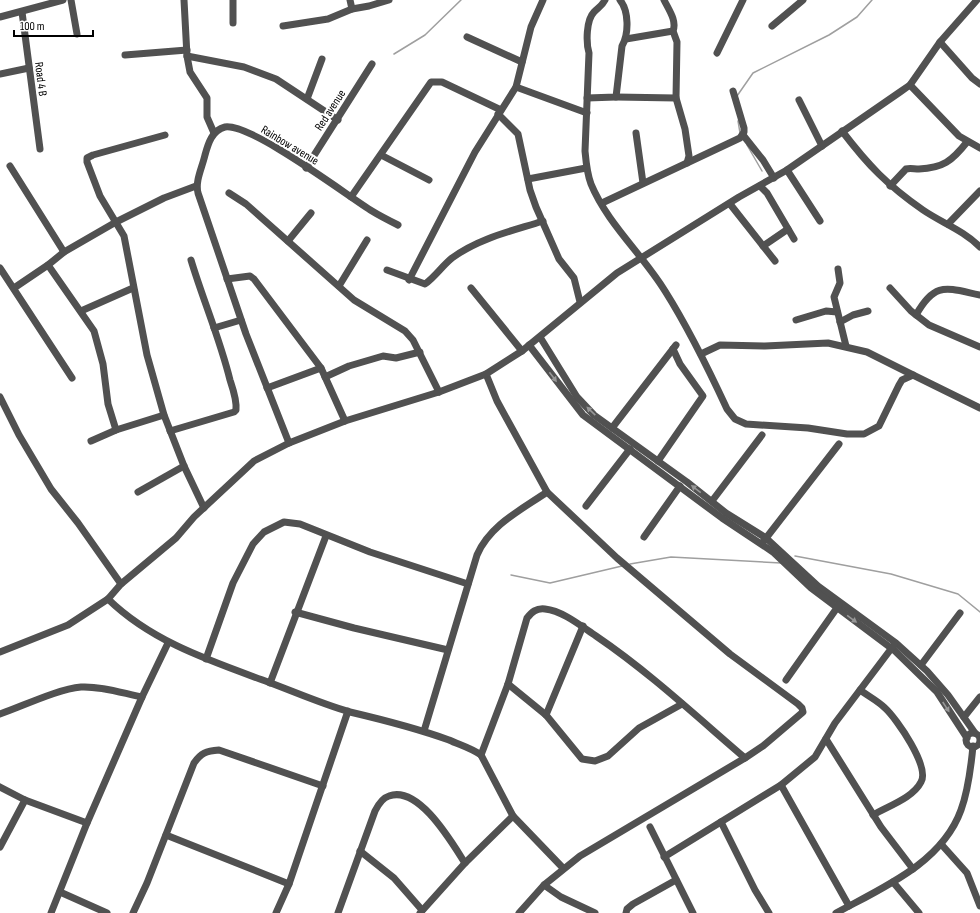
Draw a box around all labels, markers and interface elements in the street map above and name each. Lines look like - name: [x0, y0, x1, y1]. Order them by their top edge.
- scale bar: [14, 12, 93, 38]
- text: 100 m: [20, 19, 45, 34]
- street label: Road 4 B: [31, 61, 50, 97]
- street label: Red avenue: [312, 87, 349, 134]
- street label: Rainbow avenue: [258, 122, 322, 169]
- one-way arrow: [548, 371, 557, 382]
- one-way arrow: [586, 407, 596, 416]
- one-way arrow: [690, 484, 701, 493]
- one-way arrow: [847, 615, 858, 623]
- one-way arrow: [943, 701, 950, 713]

